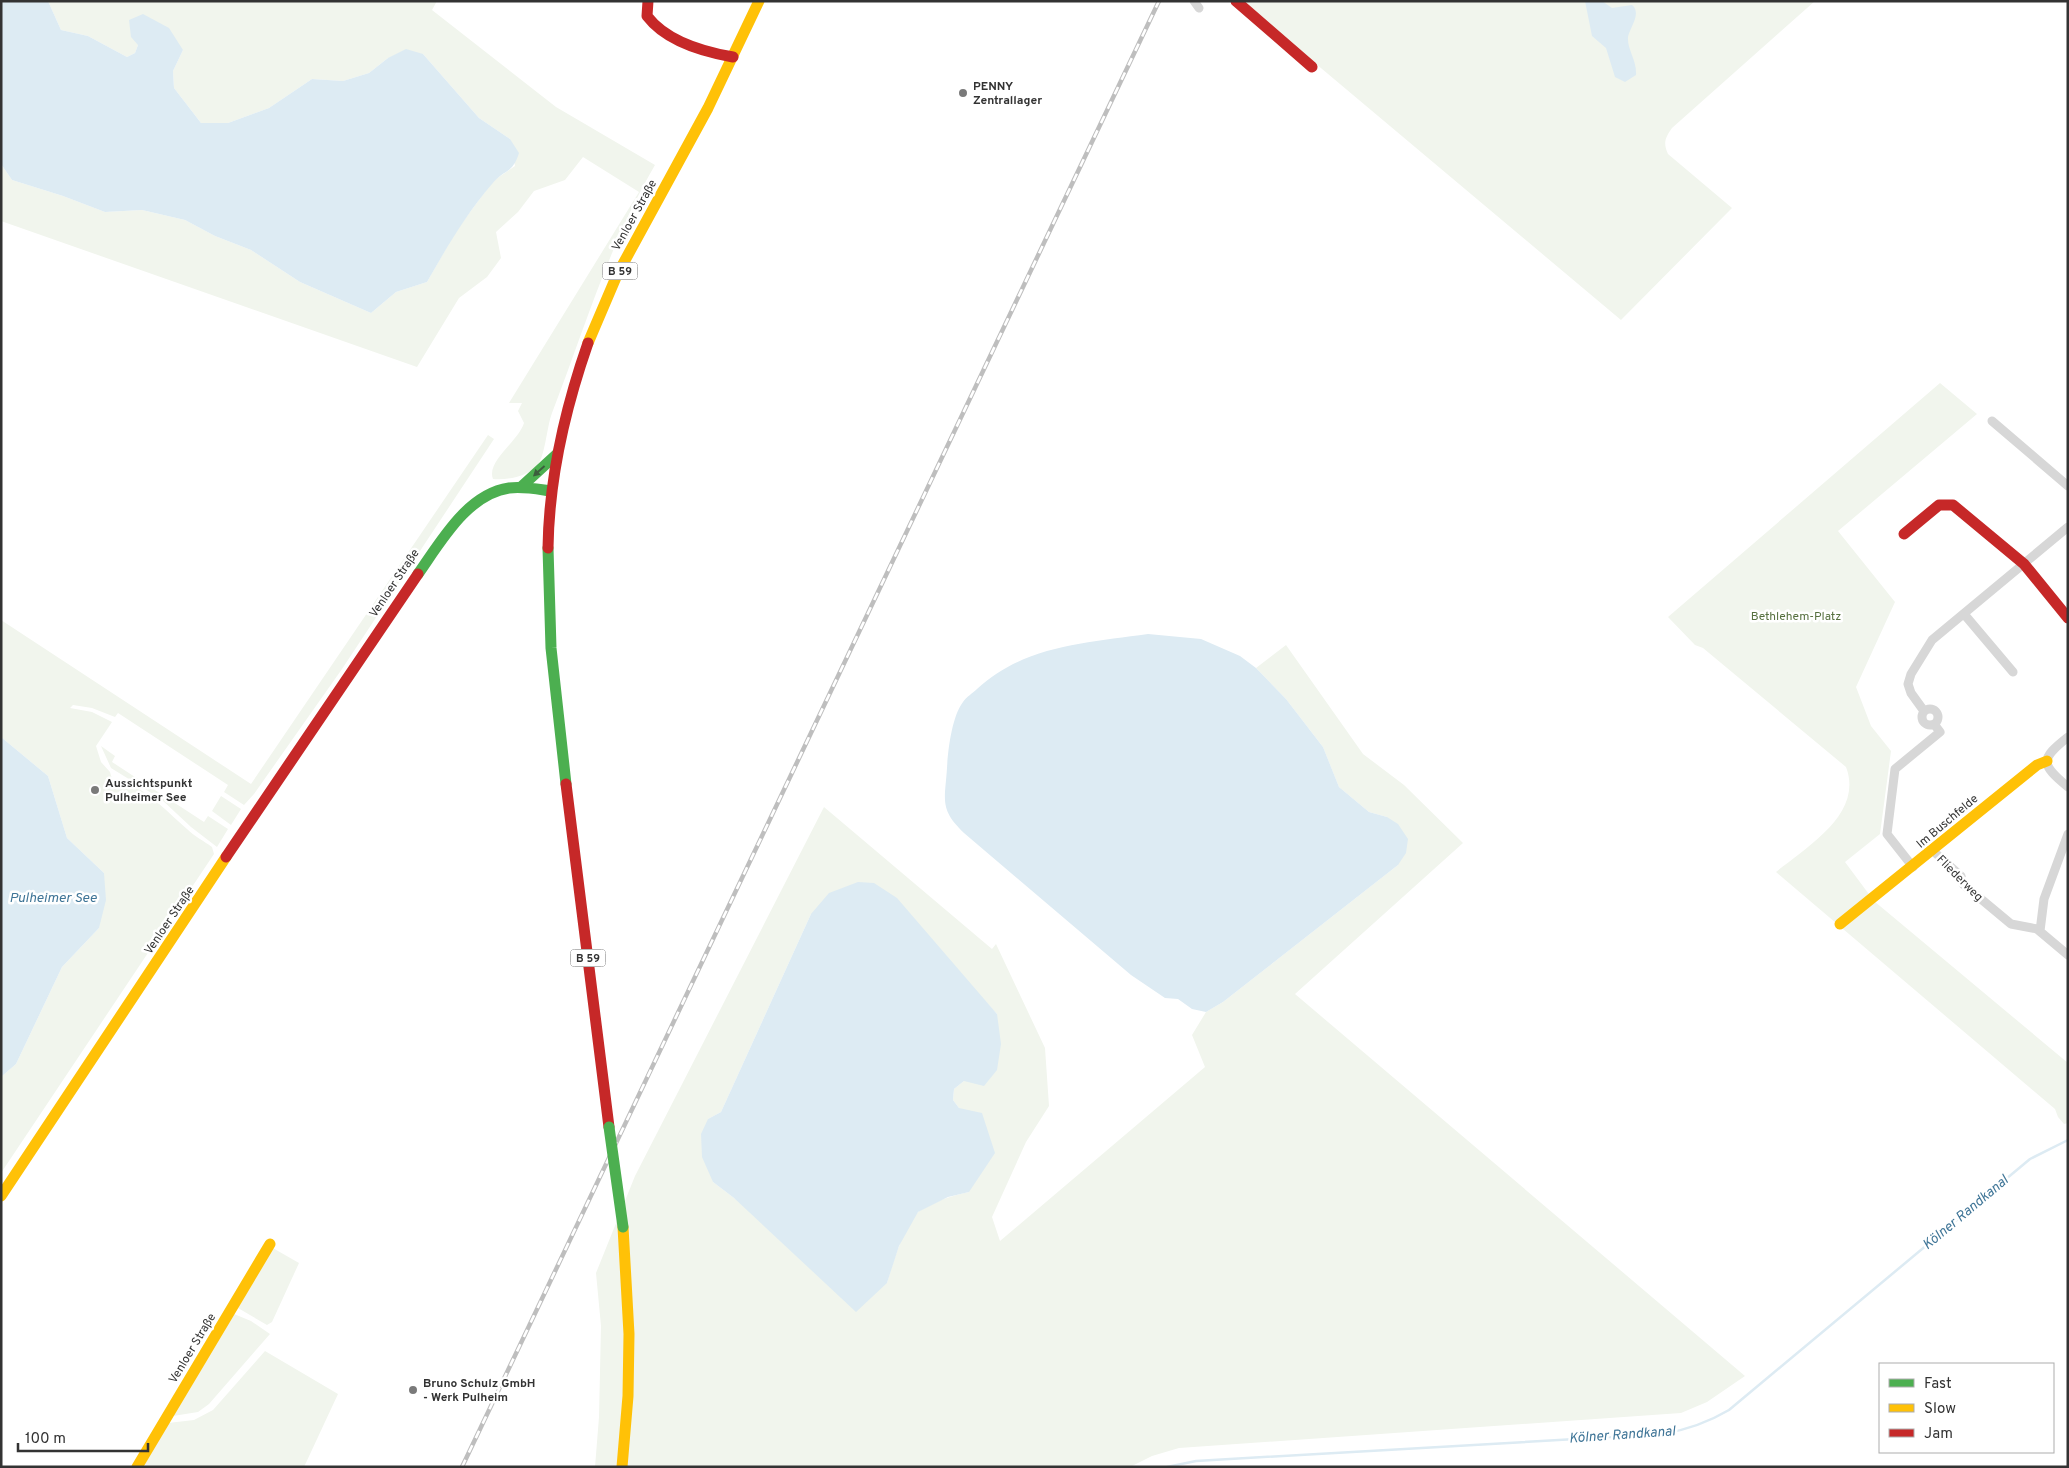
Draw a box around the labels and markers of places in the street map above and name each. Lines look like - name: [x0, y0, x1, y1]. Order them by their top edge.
- place label: PENNY Zentrallager: [973, 79, 1042, 109]
- marker: PENNY Zentrallager: [957, 87, 969, 99]
- place label: Aussichtspunkt Pulheimer See: [105, 776, 193, 806]
- marker: Aussichtspunkt Pulheimer See: [89, 784, 101, 796]
- place label: Bruno Schulz GmbH - Werk Pulheim: [423, 1376, 536, 1406]
- marker: Bruno Schulz GmbH - Werk Pulheim: [407, 1384, 419, 1396]

